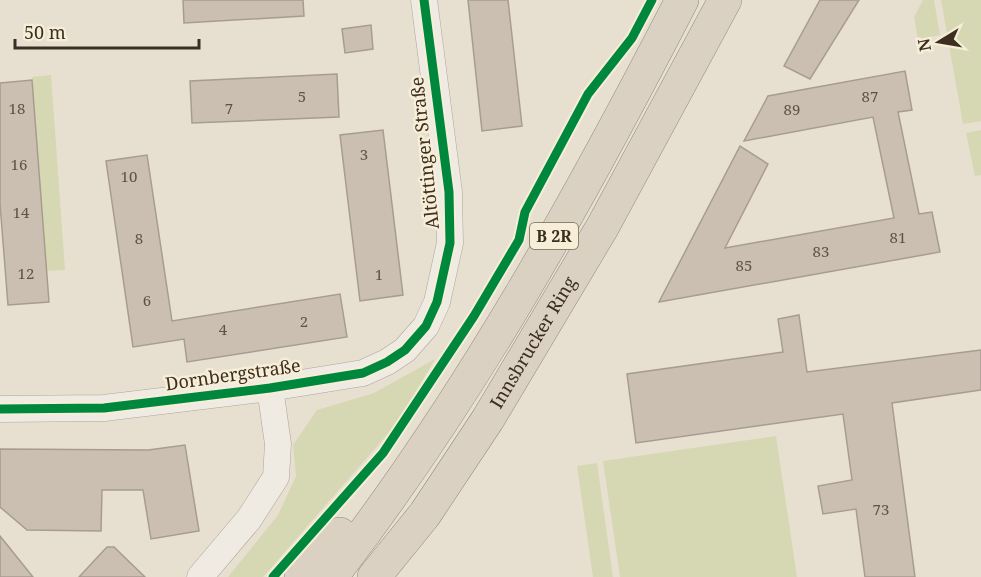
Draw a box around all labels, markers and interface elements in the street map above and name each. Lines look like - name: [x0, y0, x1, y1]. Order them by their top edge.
- scale bar: [15, 12, 200, 50]
- north arrow: [909, 12, 969, 72]
- text: 50 m: [24, 20, 66, 44]
- text: N: [912, 36, 936, 53]
- street label: Altöttinger Straße: [404, 76, 444, 231]
- house number: 5: [298, 86, 306, 106]
- house number: 87: [862, 86, 878, 106]
- house number: 18: [9, 98, 25, 118]
- house number: 7: [225, 98, 233, 118]
- house number: 89: [784, 99, 800, 119]
- house number: 3: [360, 144, 368, 164]
- house number: 16: [11, 154, 27, 174]
- house number: 10: [121, 166, 137, 186]
- house number: 14: [13, 202, 30, 222]
- road number: B 2R: [530, 223, 578, 249]
- house number: 81: [890, 227, 906, 247]
- house number: 8: [135, 228, 143, 248]
- house number: 83: [813, 241, 829, 261]
- house number: 85: [736, 255, 752, 275]
- house number: 12: [18, 263, 34, 283]
- house number: 1: [375, 264, 383, 284]
- street label: Innsbrucker Ring: [484, 271, 581, 413]
- house number: 6: [143, 290, 151, 310]
- house number: 2: [300, 311, 308, 331]
- house number: 4: [219, 319, 228, 339]
- street label: Dornbergstraße: [164, 353, 302, 395]
- house number: 73: [873, 499, 889, 519]

